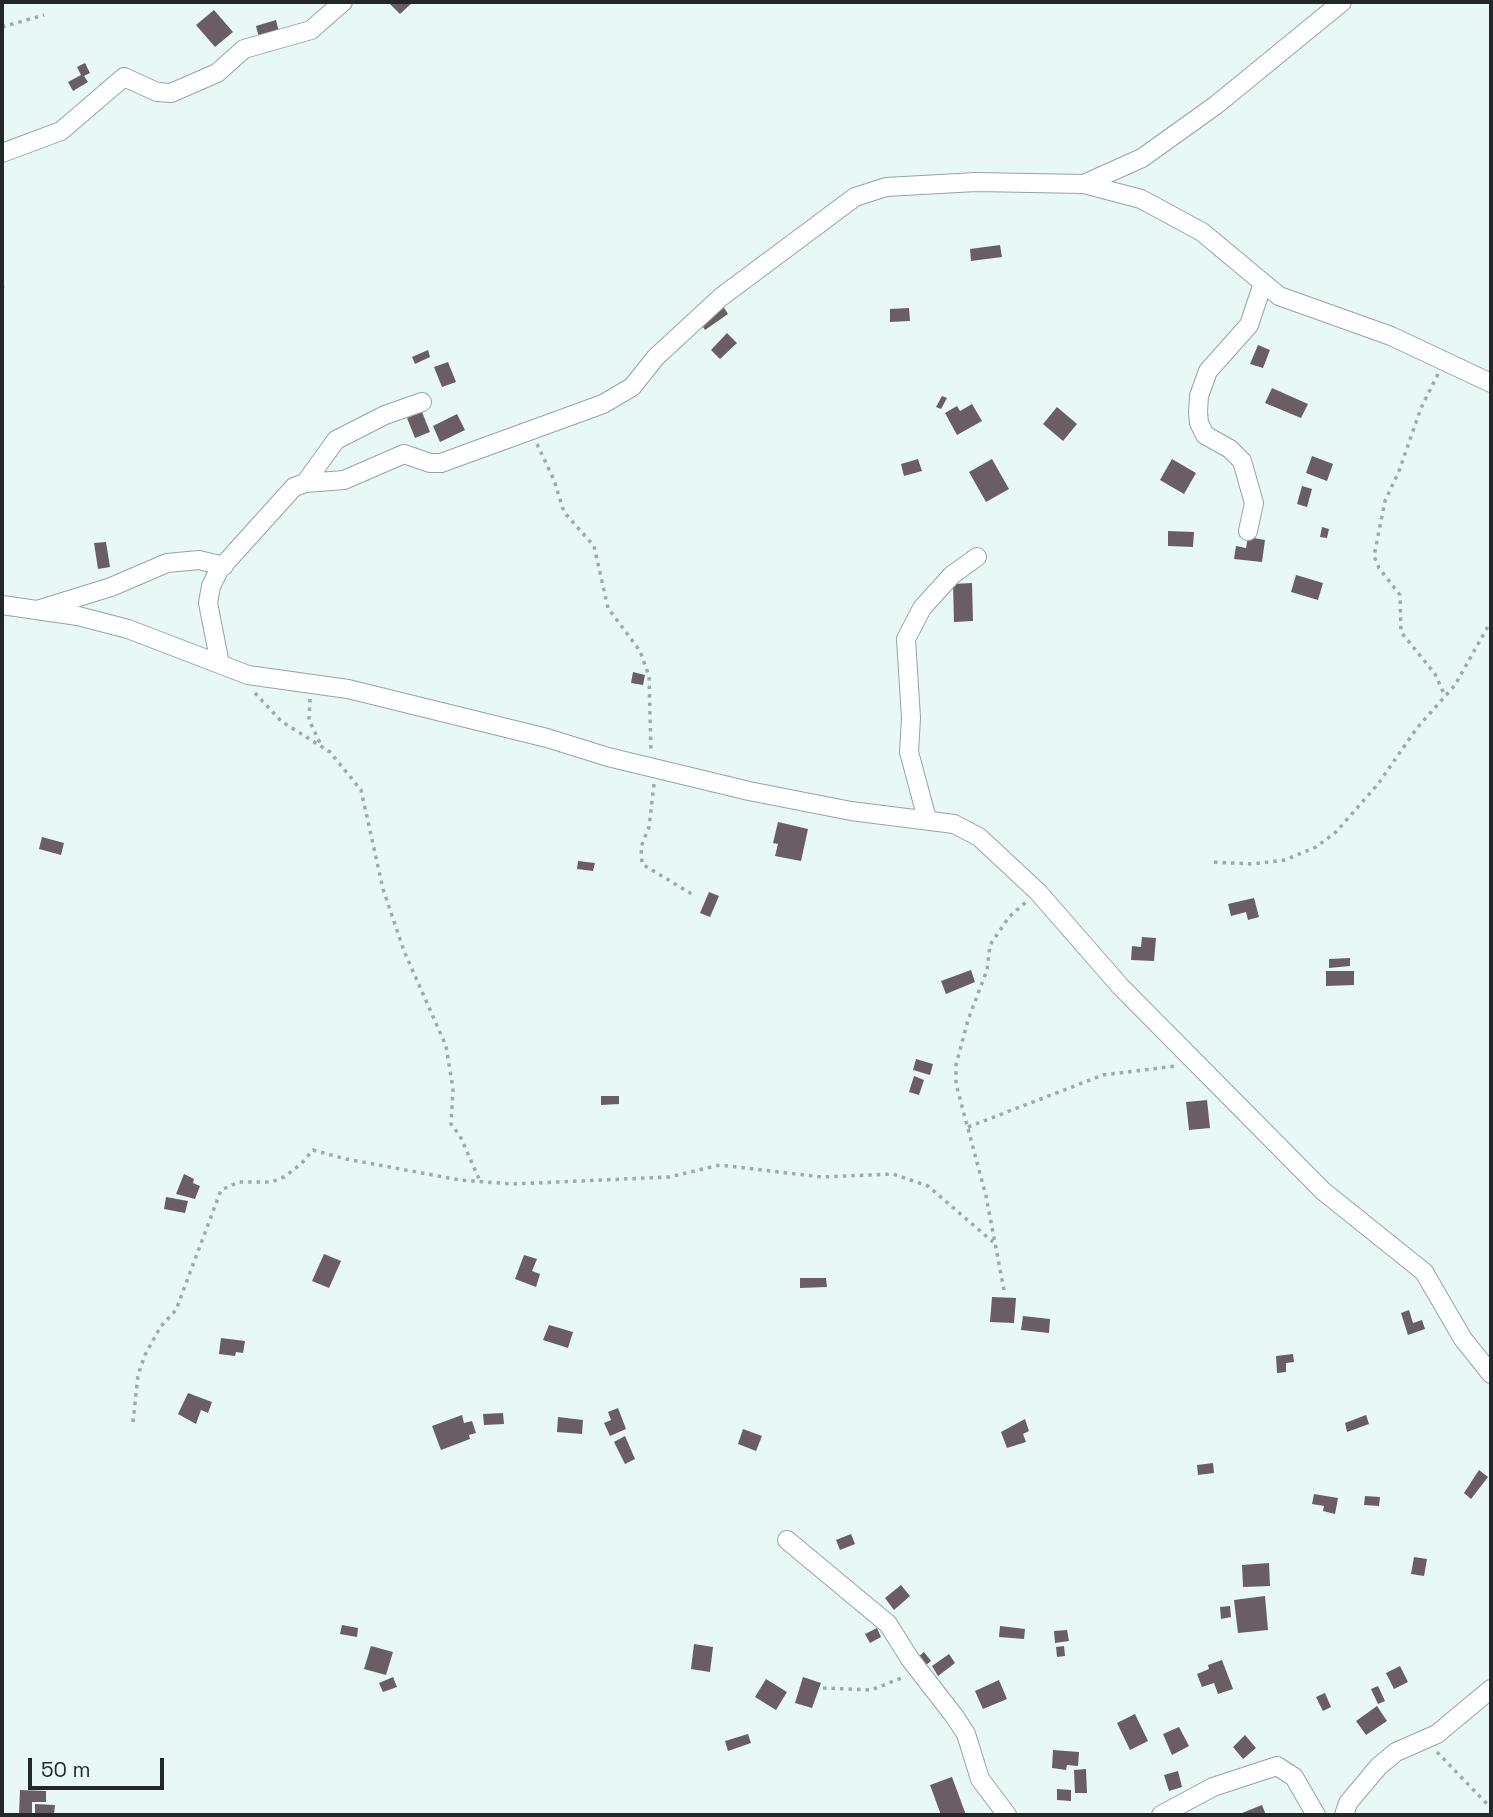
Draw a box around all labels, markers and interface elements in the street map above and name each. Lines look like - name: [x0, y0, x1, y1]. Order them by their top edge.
- scale bar: [32, 1744, 168, 1788]
- text: 50 m: [41, 1756, 91, 1783]

